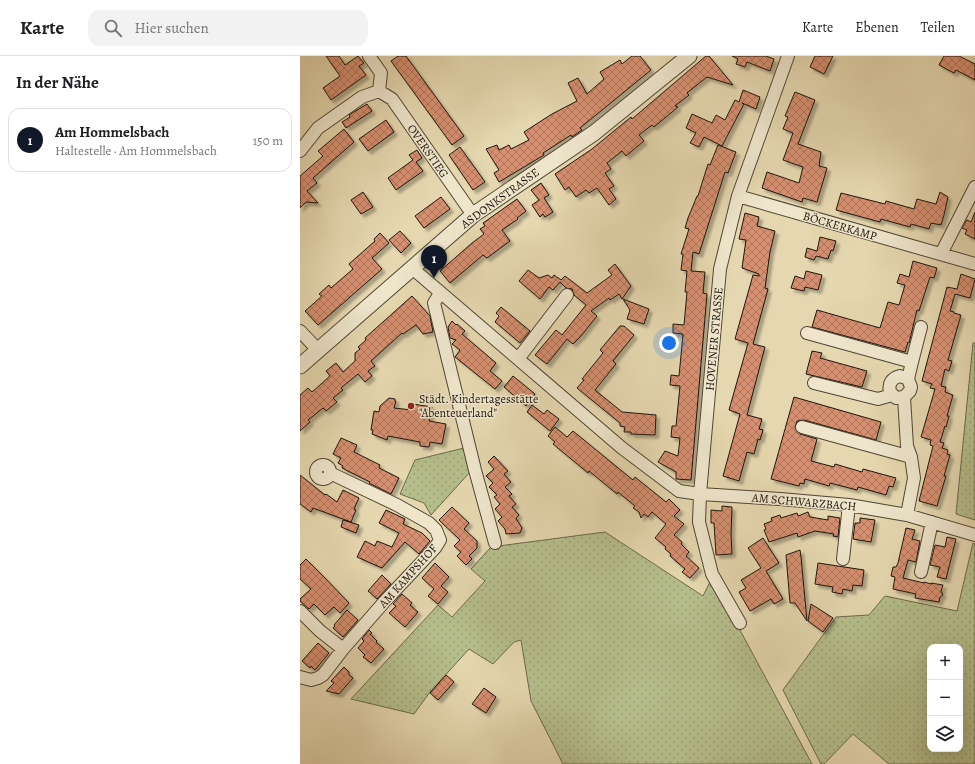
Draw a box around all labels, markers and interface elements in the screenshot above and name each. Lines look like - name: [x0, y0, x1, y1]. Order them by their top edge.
- search box: [88, 10, 368, 46]
- text: Karte: [20, 15, 64, 41]
- icon: search: [102, 17, 124, 39]
- text: Hier suchen: [134, 18, 209, 38]
- text: Karte: [802, 18, 833, 37]
- text: Ebenen: [855, 18, 899, 37]
- text: Teilen: [921, 18, 955, 37]
- text: In der Nähe: [16, 71, 99, 94]
- street label: OVERSTIEG: [404, 121, 452, 181]
- text: Am Hommelsbach: [55, 122, 169, 142]
- text: 1: [28, 132, 32, 149]
- text: 150 m: [253, 132, 283, 149]
- text: Haltestelle · Am Hommelsbach: [55, 142, 217, 159]
- street label: ASDONKSTRASSE: [457, 164, 542, 232]
- street label: BÖCKERKAMP: [801, 208, 879, 244]
- pin: 1: [421, 245, 447, 278]
- street label: HOVENER STRASSE: [702, 287, 726, 391]
- your location: [659, 333, 679, 353]
- place label: Städt. Kindertagesstätte "Abenteuerland": [419, 391, 538, 421]
- marker: Städt. Kindertagesstätte "Abenteuerland": [406, 401, 416, 411]
- street label: AM SCHWARZBACH: [750, 489, 857, 515]
- street label: AM KAMPSHOF: [374, 541, 441, 612]
- map controls: [927, 644, 963, 752]
- button: +: [927, 644, 963, 680]
- button: −: [927, 680, 963, 716]
- button: layers: [927, 716, 963, 752]

